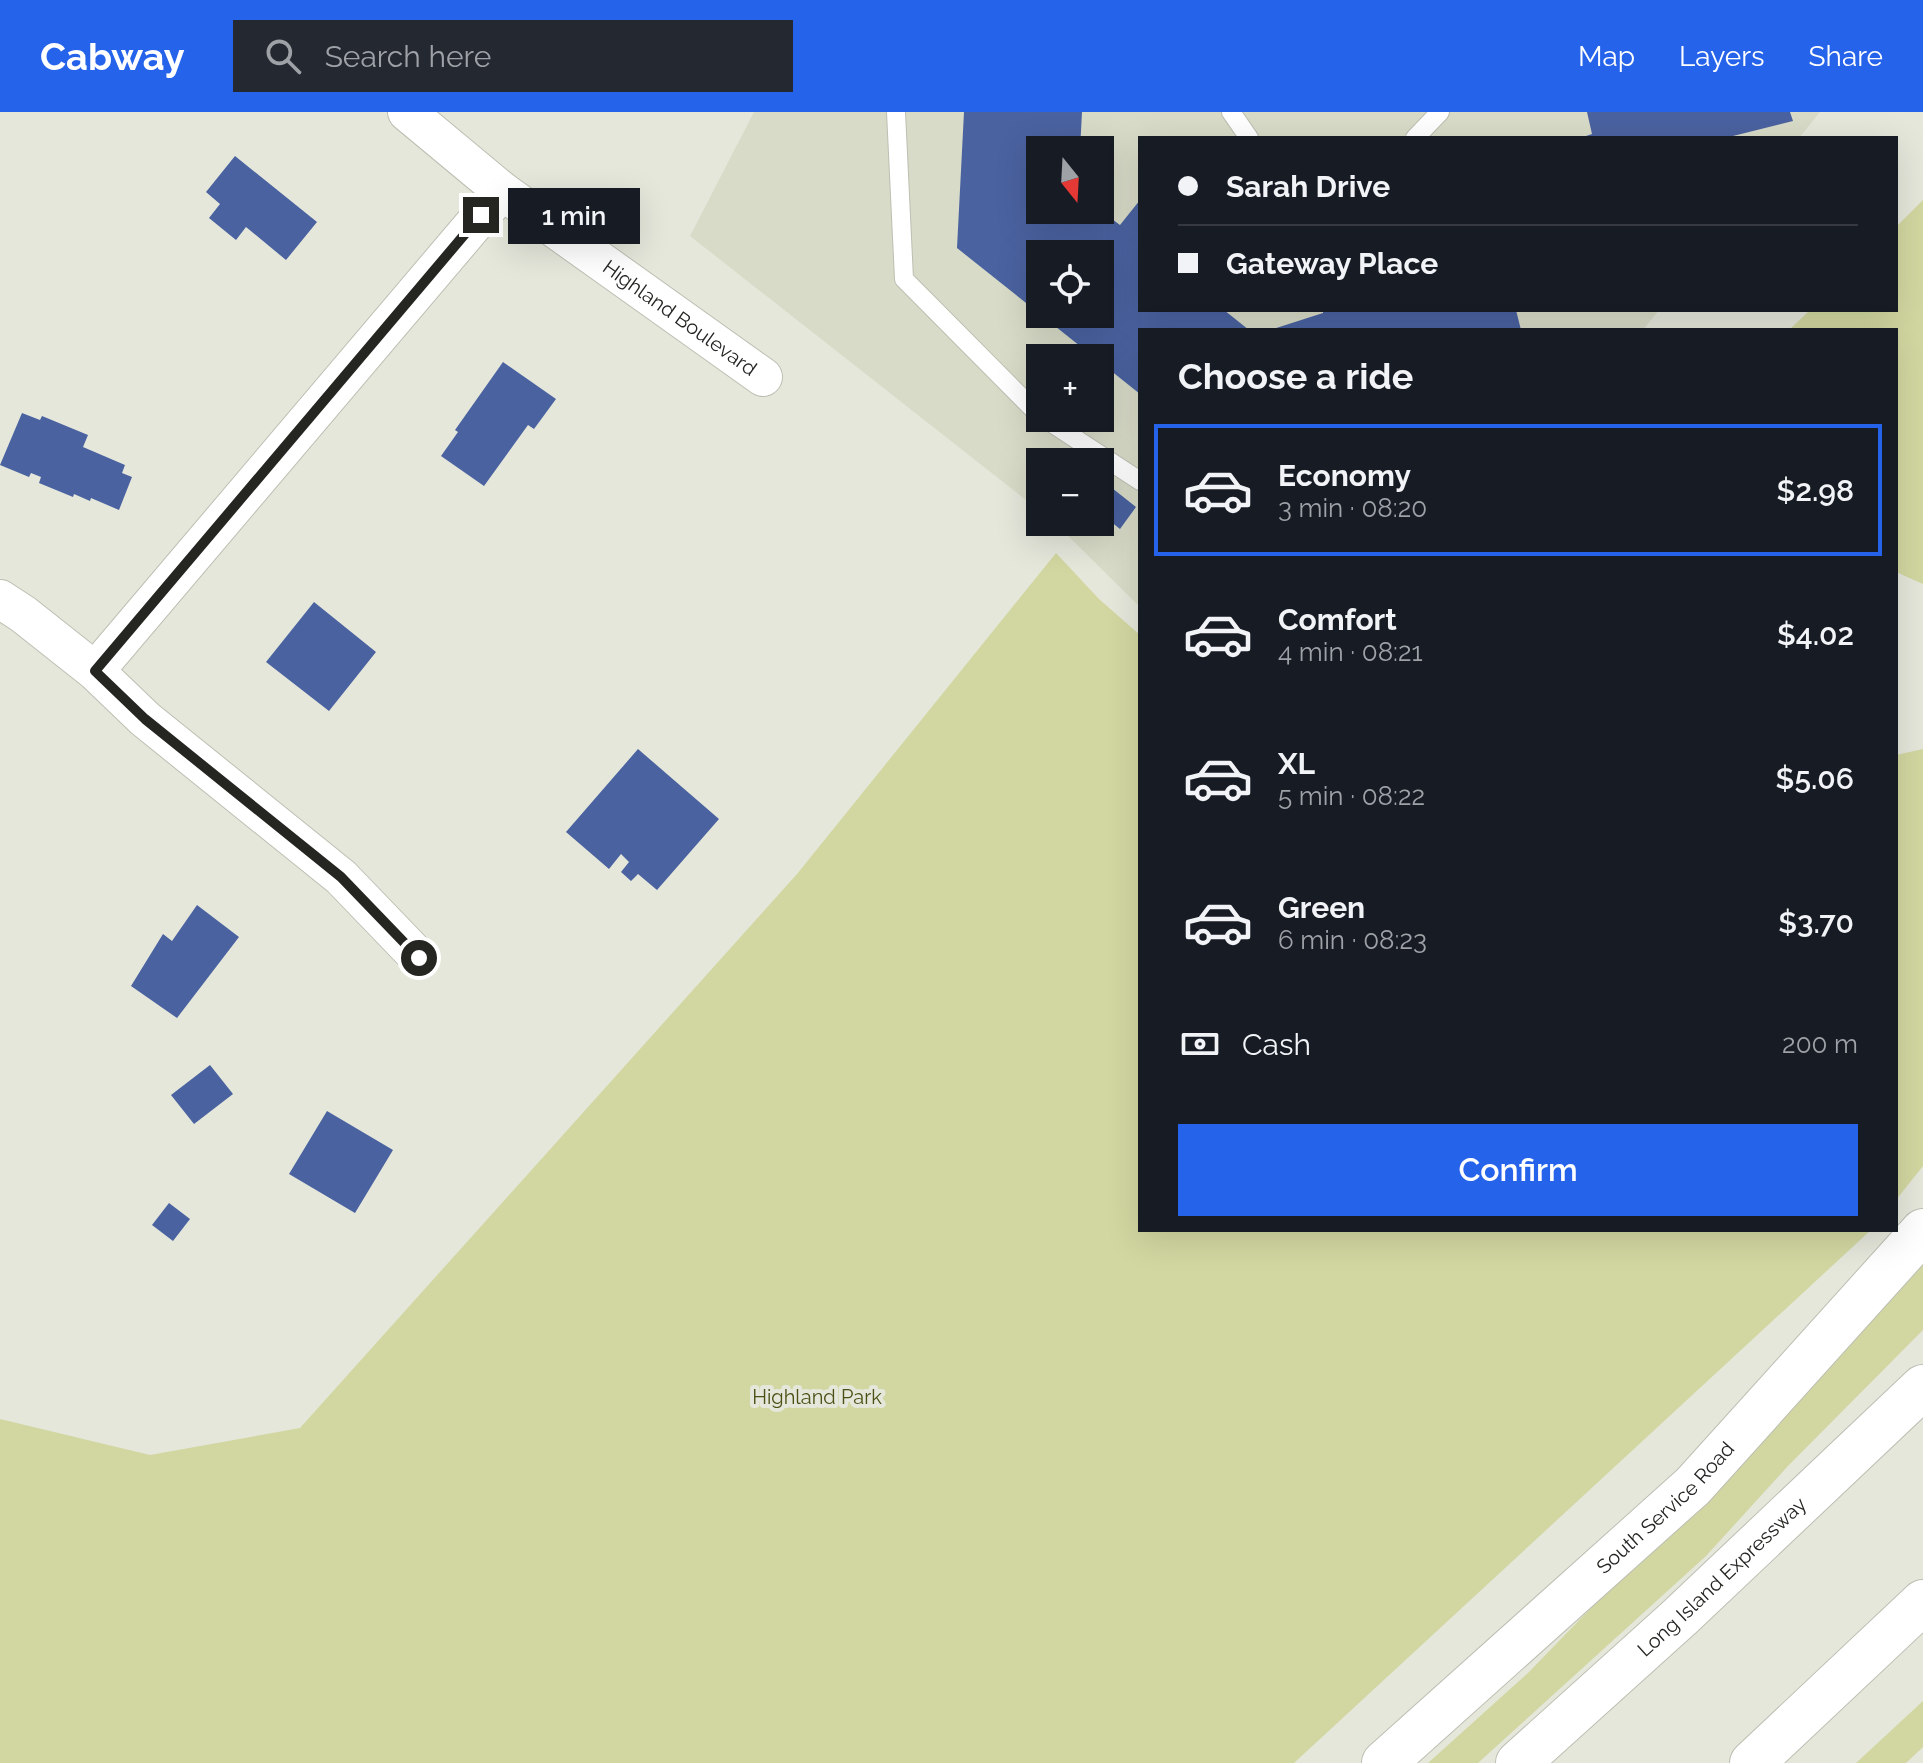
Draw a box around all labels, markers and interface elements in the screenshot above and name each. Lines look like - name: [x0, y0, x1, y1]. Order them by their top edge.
- search box: [233, 20, 793, 92]
- text: Cabway: [40, 34, 185, 79]
- icon: search: [261, 34, 305, 78]
- text: Search here: [325, 39, 491, 74]
- text: Map: [1578, 40, 1635, 73]
- text: Layers: [1679, 40, 1765, 73]
- text: Share: [1809, 40, 1883, 73]
- north arrow: [1026, 136, 1114, 224]
- map controls: [1026, 136, 1114, 536]
- text: Sarah Drive: [1226, 169, 1390, 204]
- callout: 1 min: [509, 187, 641, 243]
- route end: [463, 197, 499, 233]
- text: 1 min: [542, 201, 606, 231]
- button: locate: [1026, 240, 1114, 328]
- text: Gateway Place: [1226, 246, 1438, 281]
- street label: Highland Boulevard: [598, 255, 762, 381]
- button: +: [1026, 344, 1114, 432]
- text: Choose a ride: [1178, 355, 1413, 397]
- button: −: [1026, 448, 1114, 536]
- icon: car: [1182, 454, 1254, 526]
- text: Economy: [1278, 458, 1411, 493]
- text: $2.98: [1777, 473, 1854, 508]
- text: 3 min · 08:20: [1278, 493, 1427, 523]
- icon: car: [1182, 598, 1254, 670]
- text: Comfort: [1278, 602, 1397, 637]
- text: $4.02: [1777, 617, 1854, 652]
- text: 4 min · 08:21: [1278, 637, 1423, 667]
- icon: car: [1182, 742, 1254, 814]
- text: XL: [1278, 746, 1315, 781]
- text: $5.06: [1776, 761, 1854, 796]
- text: 5 min · 08:22: [1278, 781, 1425, 811]
- icon: car: [1182, 886, 1254, 958]
- text: Green: [1278, 890, 1365, 925]
- text: $3.70: [1778, 905, 1854, 940]
- text: 6 min · 08:23: [1278, 925, 1427, 955]
- route start: [401, 940, 437, 976]
- icon: cash: [1178, 1022, 1222, 1066]
- text: Cash: [1242, 1027, 1311, 1062]
- text: 200 m: [1782, 1029, 1858, 1059]
- button: Confirm: [1178, 1124, 1858, 1216]
- park label: Highland Park: [752, 1385, 882, 1409]
- street label: South Service Road: [1592, 1437, 1739, 1579]
- street label: Long Island Expressway: [1632, 1492, 1811, 1662]

